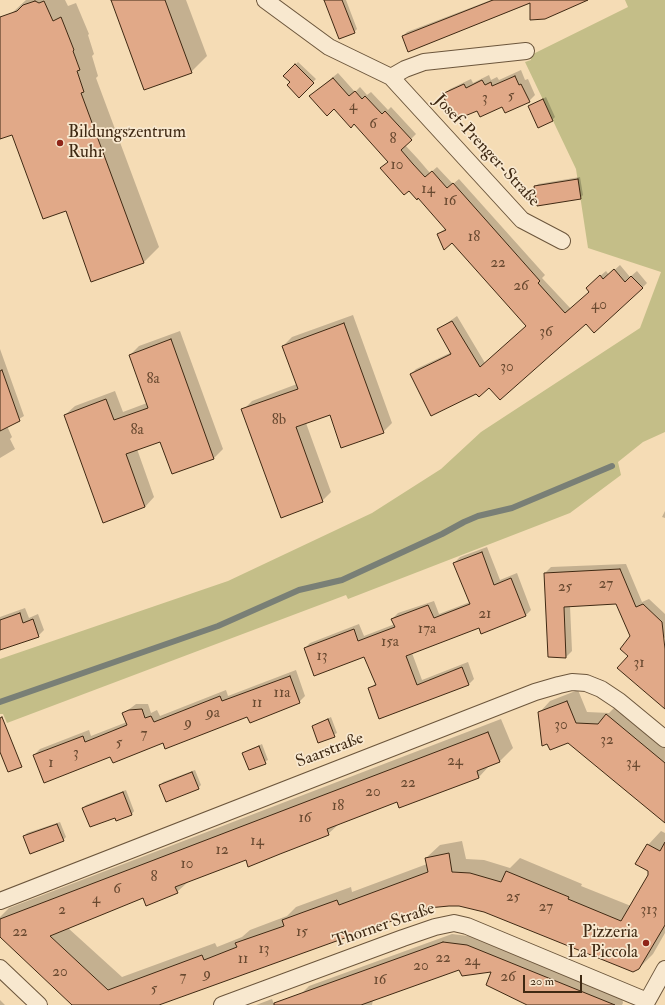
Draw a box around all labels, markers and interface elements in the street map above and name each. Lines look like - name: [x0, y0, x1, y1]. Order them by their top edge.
- house number: 5: [508, 88, 514, 106]
- house number: 3: [482, 90, 488, 108]
- street label: Josef-Prenger-Straße: [429, 91, 543, 211]
- house number: 4: [349, 98, 357, 116]
- house number: 6: [369, 116, 377, 134]
- place label: Bildungszentrum Ruhr: [68, 123, 186, 163]
- house number: 8: [389, 131, 397, 149]
- marker: Bildungszentrum Ruhr: [55, 138, 65, 148]
- house number: 10: [391, 157, 403, 175]
- house number: 14: [421, 181, 435, 199]
- house number: 16: [444, 193, 456, 211]
- house number: 18: [468, 229, 480, 247]
- house number: 22: [490, 255, 506, 273]
- house number: 26: [513, 278, 529, 296]
- house number: 40: [591, 297, 607, 315]
- house number: 36: [539, 324, 553, 342]
- house number: 30: [500, 359, 514, 377]
- house number: 8a: [146, 371, 160, 389]
- house number: 8b: [272, 412, 286, 430]
- house number: 8a: [130, 422, 144, 440]
- house number: 27: [599, 576, 613, 594]
- house number: 25: [558, 579, 572, 597]
- house number: 21: [479, 606, 491, 624]
- house number: 17a: [418, 621, 436, 639]
- house number: 15a: [381, 634, 399, 652]
- house number: 13: [316, 648, 328, 666]
- house number: 31: [633, 655, 645, 673]
- house number: 11a: [274, 685, 290, 703]
- house number: 11: [252, 695, 262, 713]
- house number: 9a: [206, 705, 220, 723]
- house number: 9: [184, 715, 192, 733]
- house number: 30: [554, 717, 568, 735]
- house number: 7: [141, 726, 147, 744]
- street label: Saarstraße: [293, 729, 367, 773]
- house number: 32: [600, 732, 614, 750]
- house number: 5: [116, 735, 122, 753]
- house number: 3: [73, 745, 79, 763]
- house number: 24: [447, 753, 463, 771]
- house number: 1: [48, 755, 54, 773]
- house number: 34: [626, 755, 640, 773]
- house number: 22: [400, 775, 416, 793]
- house number: 20: [365, 784, 381, 802]
- house number: 18: [332, 798, 344, 816]
- house number: 16: [299, 810, 311, 828]
- house number: 14: [250, 833, 264, 851]
- house number: 12: [216, 842, 228, 860]
- house number: 10: [181, 856, 193, 874]
- house number: 8: [150, 869, 158, 887]
- house number: 6: [113, 881, 121, 899]
- house number: 25: [506, 889, 520, 907]
- house number: 4: [92, 891, 100, 909]
- street label: Thorner Straße: [330, 899, 438, 953]
- house number: 27: [539, 899, 553, 917]
- house number: 2: [58, 902, 66, 920]
- house number: 313: [641, 902, 657, 920]
- place label: Pizzeria La Piccola: [568, 923, 638, 963]
- house number: 22: [12, 924, 28, 942]
- house number: 15: [296, 924, 308, 942]
- marker: Pizzeria La Piccola: [641, 938, 651, 948]
- house number: 13: [258, 941, 270, 959]
- house number: 22: [435, 950, 451, 968]
- house number: 11: [238, 951, 248, 969]
- house number: 24: [464, 953, 480, 971]
- house number: 20: [413, 958, 429, 976]
- house number: 20: [52, 964, 68, 982]
- house number: 9: [203, 966, 211, 984]
- scale bar: [525, 967, 584, 993]
- house number: 7: [180, 969, 186, 987]
- house number: 26: [500, 969, 516, 987]
- house number: 16: [374, 972, 386, 990]
- text: 20 m: [530, 974, 554, 989]
- house number: 5: [151, 981, 157, 999]

